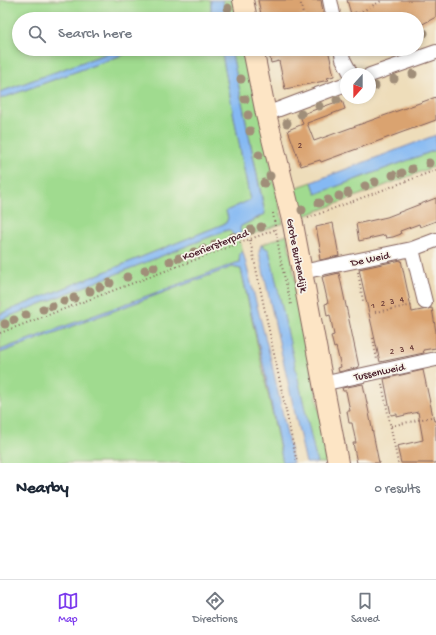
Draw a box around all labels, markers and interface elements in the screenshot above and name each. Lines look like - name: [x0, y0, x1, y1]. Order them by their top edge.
- search box: [12, 12, 424, 56]
- icon: search: [26, 23, 48, 45]
- text: Search here: [58, 25, 132, 43]
- north arrow: [340, 68, 376, 104]
- house number: 2: [298, 141, 303, 152]
- street label: Grote Buitendijk: [283, 218, 309, 294]
- street label: Koeriersterpad: [181, 227, 252, 264]
- street label: De Weid: [349, 250, 392, 270]
- house number: 4: [400, 295, 405, 306]
- house number: 3: [389, 297, 395, 308]
- house number: 2: [381, 299, 386, 310]
- house number: 1: [370, 301, 375, 312]
- house number: 4: [410, 343, 415, 354]
- house number: 3: [399, 345, 405, 356]
- house number: 2: [390, 347, 395, 358]
- street label: Tussenweid: [352, 361, 407, 384]
- text: Nearby: [16, 479, 69, 499]
- text: 0 results: [374, 482, 420, 497]
- tab: Map: [57, 590, 79, 626]
- tab: Directions: [193, 590, 237, 626]
- tab: Saved: [351, 590, 379, 626]

